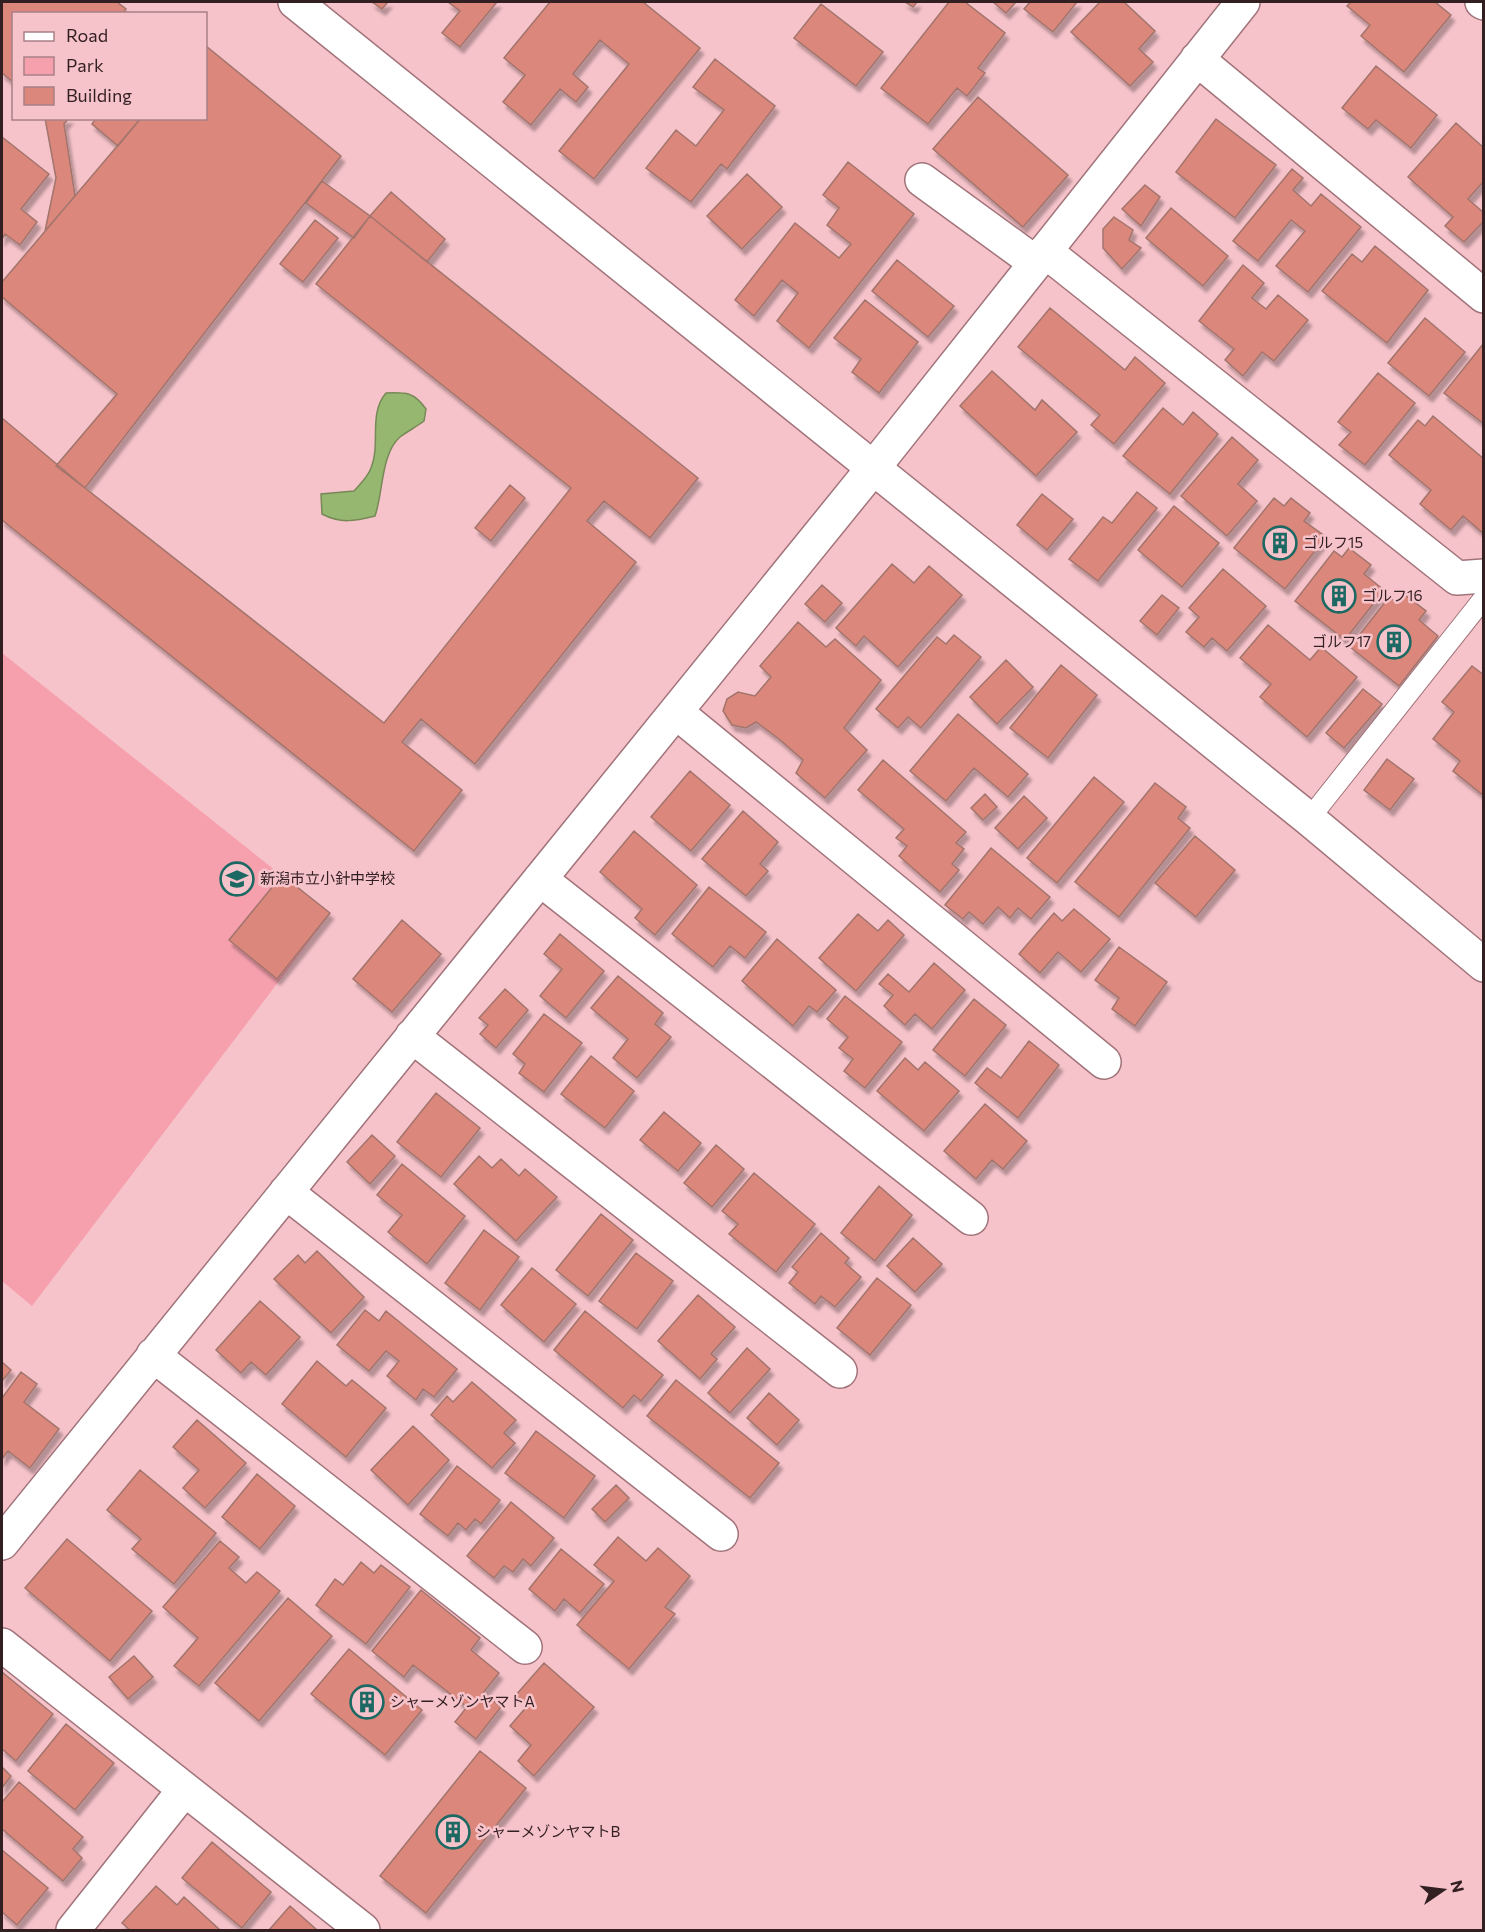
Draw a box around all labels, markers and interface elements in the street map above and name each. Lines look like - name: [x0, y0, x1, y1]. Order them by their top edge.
- legend: [12, 12, 207, 120]
- text: Road: [66, 24, 108, 46]
- text: Park: [66, 54, 104, 76]
- text: Building: [66, 84, 132, 106]
- building icon: ゴルフ15: [1262, 525, 1298, 561]
- place label: ゴルフ15: [1303, 533, 1363, 551]
- building icon: ゴルフ16: [1321, 578, 1357, 614]
- place label: ゴルフ16: [1362, 586, 1423, 604]
- building icon: ゴルフ17: [1376, 624, 1412, 660]
- place label: ゴルフ17: [1312, 632, 1371, 650]
- school or university icon: 新潟市立小針中学校: [219, 861, 255, 897]
- place label: 新潟市立小針中学校: [260, 869, 395, 887]
- building icon: シャーメゾンヤマトA: [349, 1684, 385, 1720]
- place label: シャーメゾンヤマトA: [390, 1692, 535, 1710]
- building icon: シャーメゾンヤマトB: [435, 1814, 471, 1850]
- place label: シャーメゾンヤマトB: [476, 1822, 620, 1840]
- north arrow: [1413, 1860, 1473, 1920]
- text: N: [1447, 1878, 1469, 1894]

